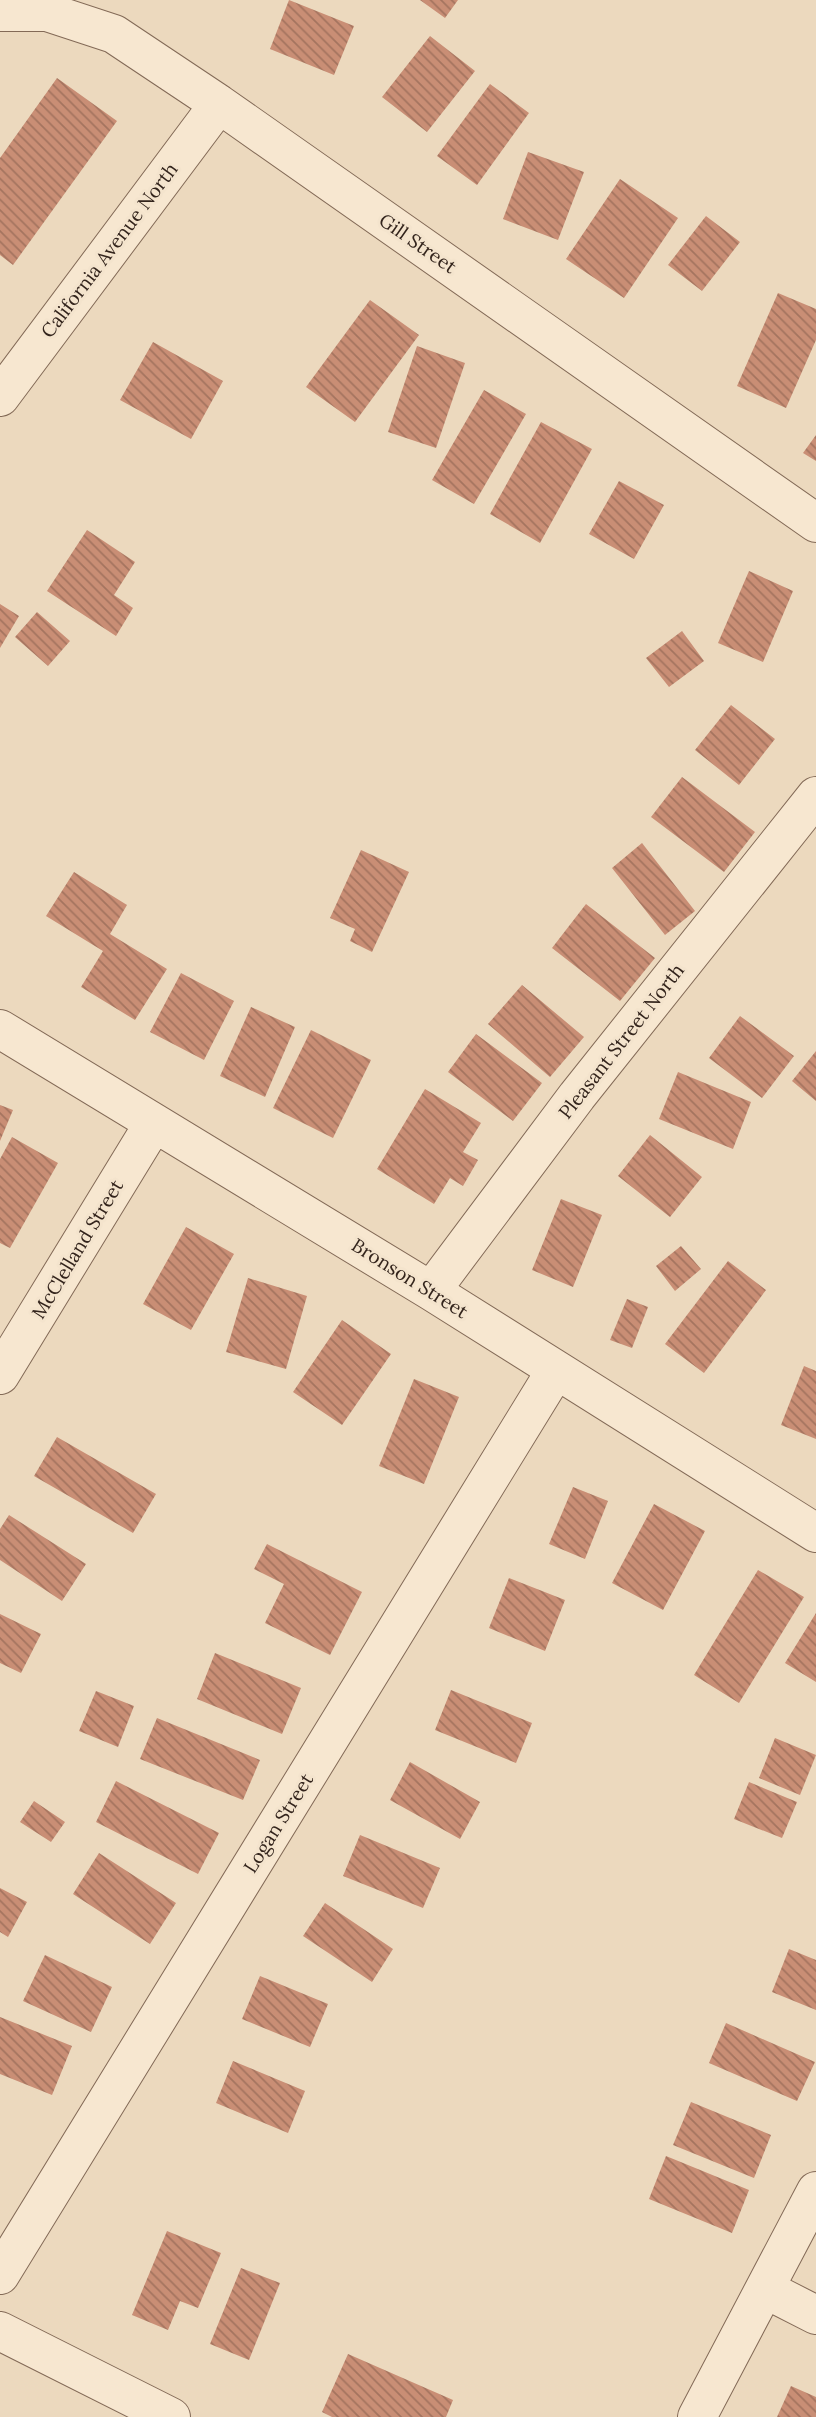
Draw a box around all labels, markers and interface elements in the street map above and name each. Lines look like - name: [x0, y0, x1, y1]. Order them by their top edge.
- street label: California Avenue North: [35, 158, 183, 342]
- street label: Gill Street: [375, 208, 462, 279]
- street label: Pleasant Street North: [553, 959, 689, 1123]
- street label: McClelland Street: [26, 1175, 128, 1323]
- street label: Bronson Street: [347, 1233, 473, 1324]
- street label: Logan Street: [238, 1768, 318, 1877]

